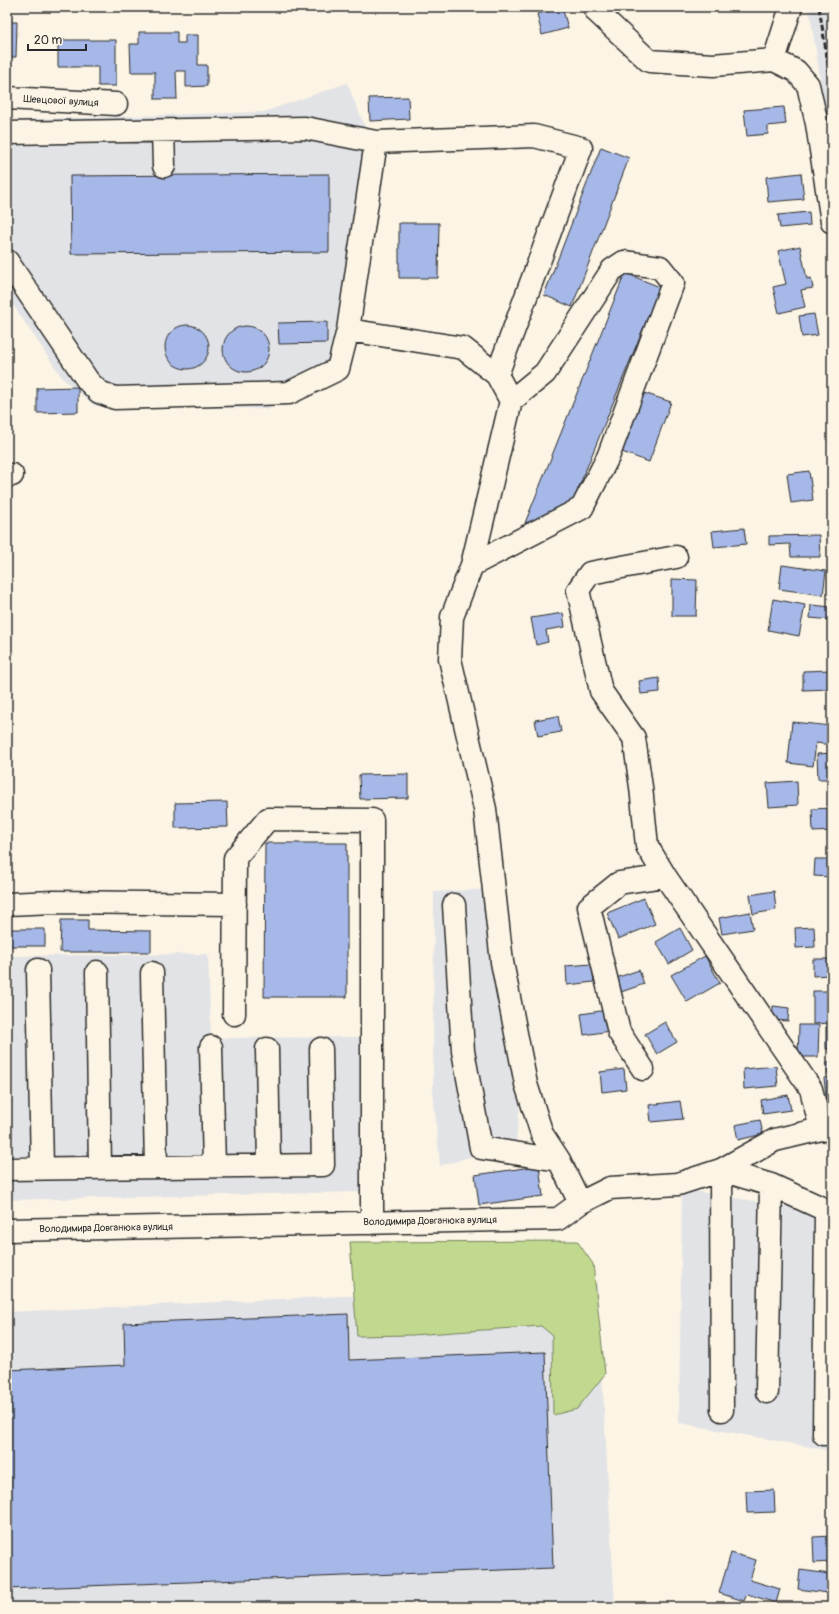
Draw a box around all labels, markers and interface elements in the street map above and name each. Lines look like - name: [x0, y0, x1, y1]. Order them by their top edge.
- scale bar: [28, 26, 86, 52]
- text: 20 m: [34, 33, 63, 48]
- street label: Шевцової вулиця: [23, 93, 99, 109]
- street label: Володимира Довганюка вулиця: [363, 1214, 497, 1228]
- street label: Володимира Довганюка вулиця: [39, 1221, 173, 1235]

